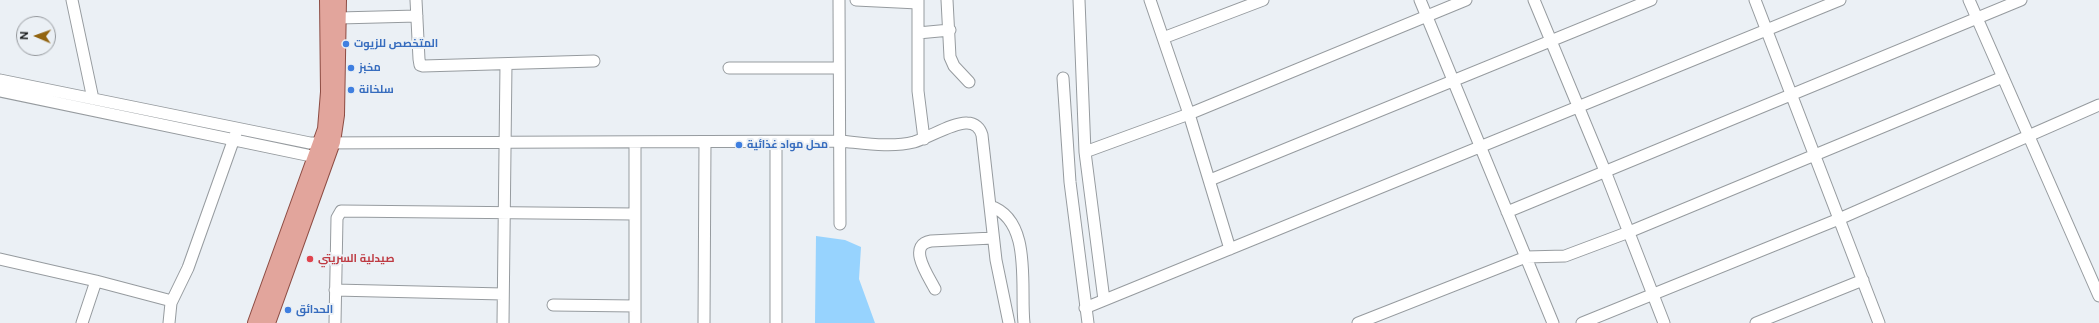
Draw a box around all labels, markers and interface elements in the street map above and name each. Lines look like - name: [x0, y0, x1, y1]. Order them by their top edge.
- north arrow: [16, 16, 56, 56]
- text: N: [18, 31, 31, 40]
- place label: المتخصص للزيوت: [354, 37, 438, 51]
- marker: المتخصص للزيوت: [341, 39, 351, 49]
- place label: مخبز: [359, 61, 381, 75]
- marker: مخبز: [346, 63, 356, 73]
- place label: سلخانة: [359, 83, 394, 97]
- marker: سلخانة: [346, 85, 356, 95]
- place label: محل مواد غذائية: [747, 138, 828, 152]
- marker: محل مواد غذائية: [734, 140, 744, 150]
- place label: صيدلية السريتي: [318, 252, 394, 266]
- marker: صيدلية السريتي: [305, 254, 315, 264]
- place label: الحدائق: [296, 303, 333, 317]
- marker: الحدائق: [283, 305, 293, 315]

